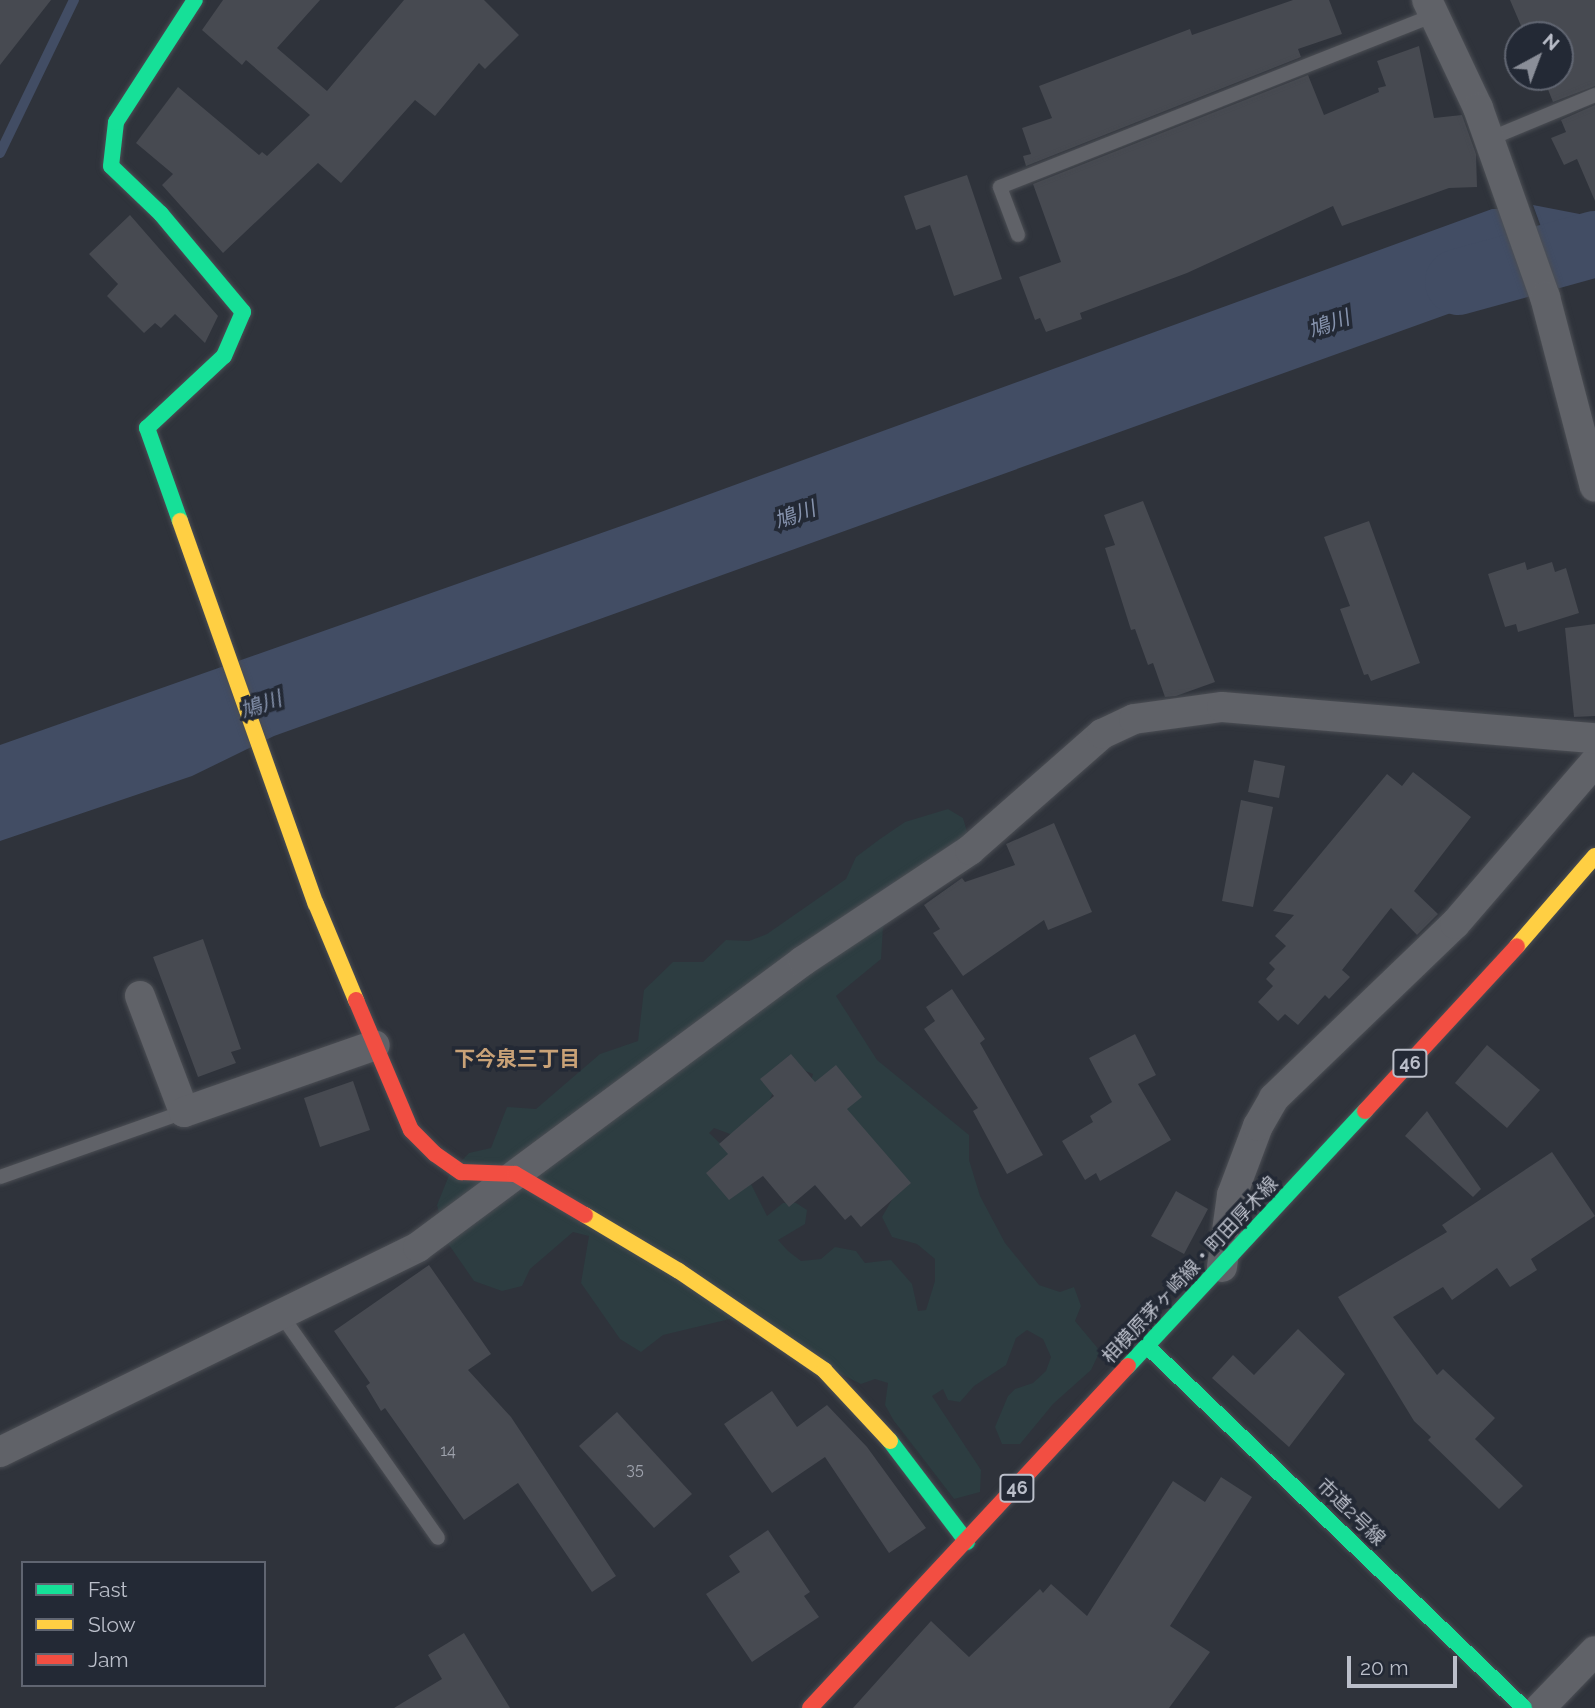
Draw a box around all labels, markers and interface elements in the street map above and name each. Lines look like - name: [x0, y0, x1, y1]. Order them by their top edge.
- north arrow: [1504, 21, 1574, 91]
- text: N: [1539, 29, 1564, 55]
- water label: 鳩川: [1305, 305, 1353, 343]
- water label: 鳩川: [771, 496, 819, 534]
- water label: 鳩川: [237, 686, 285, 724]
- district label: 下今泉三丁目: [454, 1046, 580, 1072]
- road number: 46: [1391, 1048, 1429, 1078]
- street label: 相模原茅ヶ崎線・町田厚木線: [1097, 1172, 1283, 1368]
- house number: 14: [440, 1441, 456, 1461]
- house number: 35: [626, 1460, 644, 1480]
- road number: 46: [998, 1474, 1036, 1503]
- street label: 市道2号線: [1312, 1474, 1390, 1550]
- legend: [21, 1561, 266, 1687]
- text: Fast: [88, 1577, 128, 1602]
- text: Slow: [88, 1612, 136, 1637]
- scale bar: [1350, 1642, 1460, 1686]
- text: Jam: [88, 1647, 129, 1672]
- text: 20 m: [1360, 1655, 1408, 1680]

